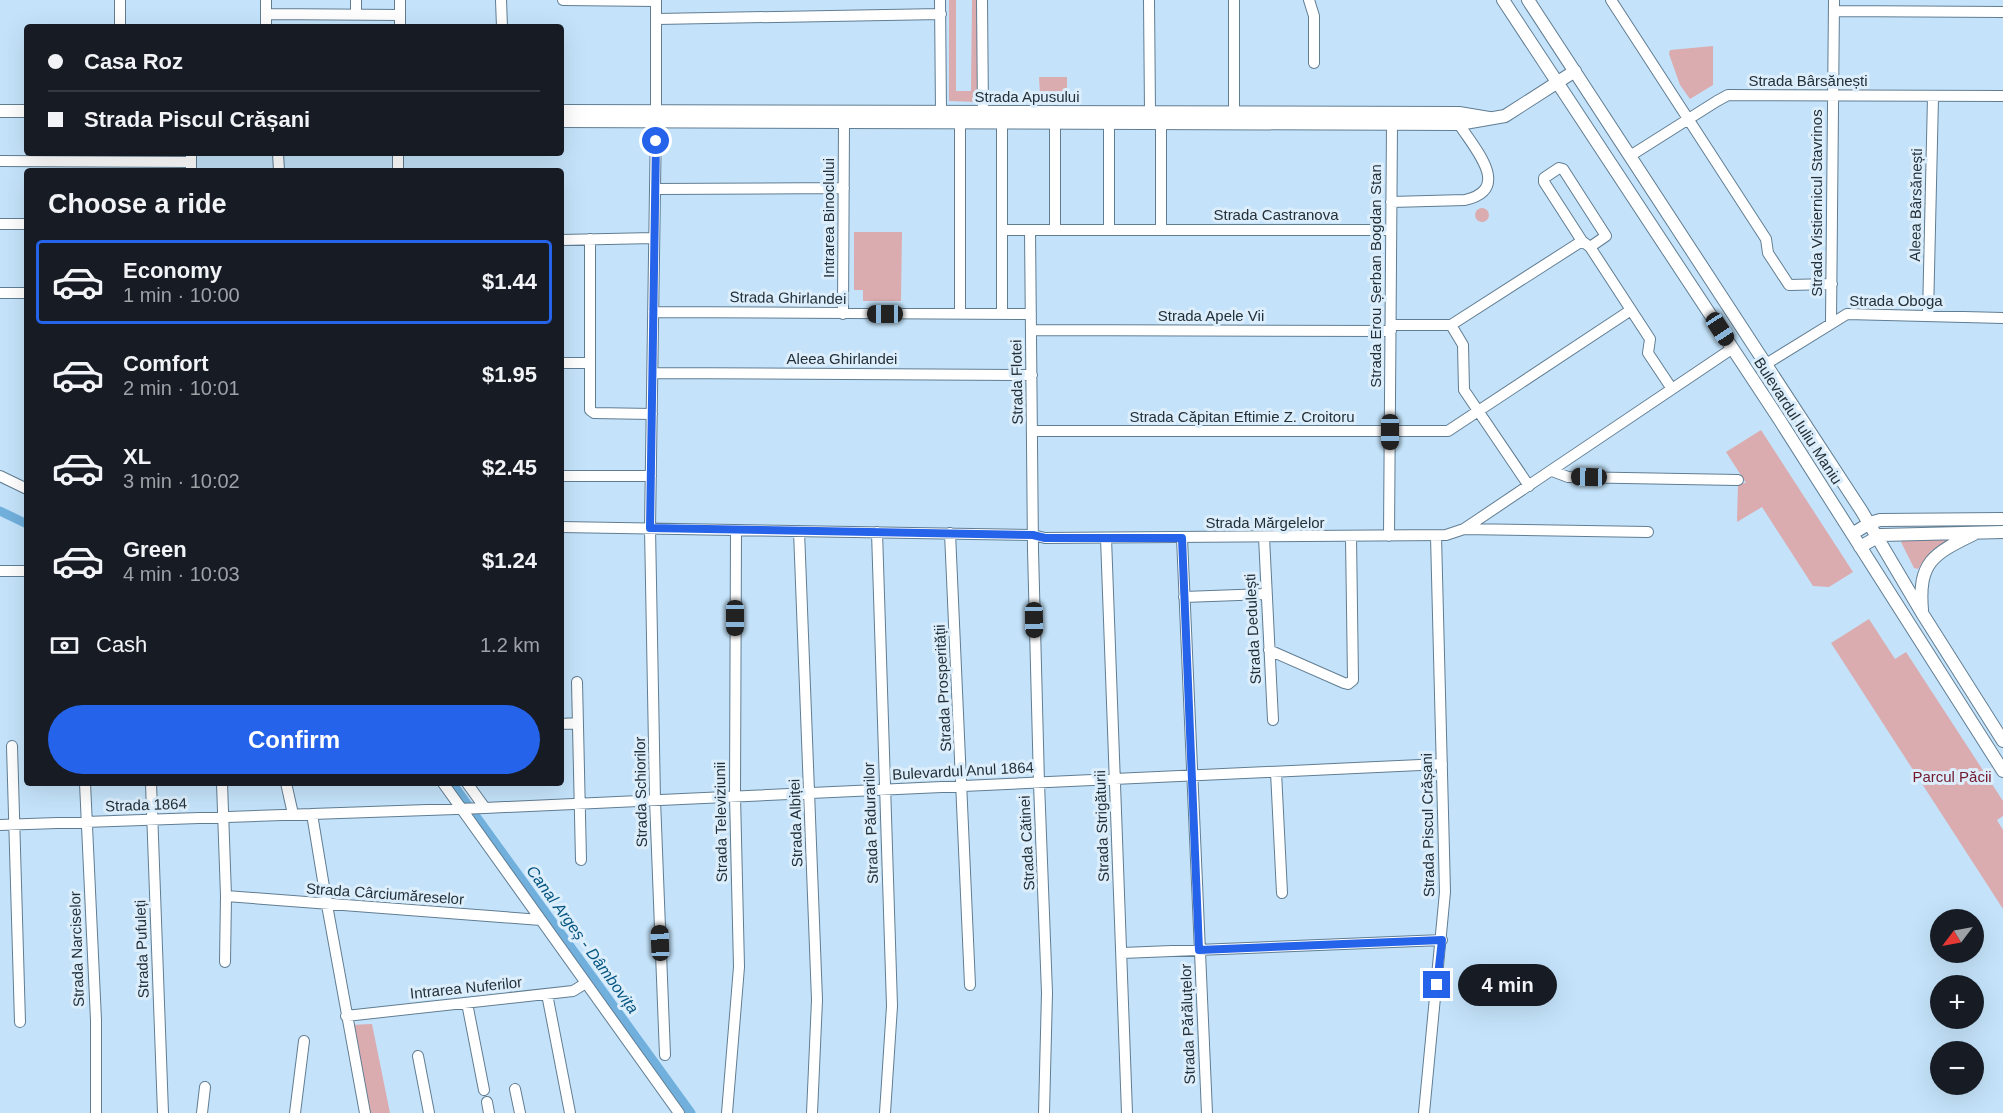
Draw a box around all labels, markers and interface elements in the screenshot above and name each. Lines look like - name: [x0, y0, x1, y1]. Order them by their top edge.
- text: Casa Roz: [84, 49, 183, 74]
- street label: Strada Bârsănești: [1748, 72, 1868, 89]
- street label: Strada Apusului: [974, 88, 1080, 105]
- text: Strada Piscul Crășani: [84, 107, 310, 132]
- street label: Strada Vistiernicul Stavrinos: [1808, 109, 1825, 297]
- route start: [642, 127, 669, 154]
- street label: Aleea Bârsănești: [1906, 148, 1925, 262]
- street label: Intrarea Binoclului: [820, 158, 837, 278]
- street label: Strada Erou Șerban Bogdan Stan: [1367, 164, 1384, 388]
- text: Choose a ride: [48, 189, 227, 219]
- street label: Strada Castranova: [1213, 206, 1339, 223]
- icon: car: [51, 255, 105, 309]
- text: Economy: [123, 258, 222, 283]
- text: $1.44: [482, 269, 537, 294]
- text: 1 min · 10:00: [123, 284, 240, 306]
- street label: Strada Ghirlandei: [730, 288, 847, 307]
- street label: Strada Oboga: [1849, 292, 1943, 309]
- car: [867, 305, 903, 323]
- street label: Strada Apele Vii: [1158, 307, 1264, 324]
- car: [1703, 309, 1737, 349]
- street label: Strada Flotei: [1007, 339, 1026, 425]
- icon: car: [51, 348, 105, 402]
- street label: Aleea Ghirlandei: [787, 350, 897, 367]
- text: Comfort: [123, 351, 209, 376]
- street label: Bulevardul Iuliu Maniu: [1751, 354, 1846, 487]
- text: $1.95: [482, 362, 537, 387]
- text: 2 min · 10:01: [123, 377, 240, 399]
- street label: Strada Căpitan Eftimie Z. Croitoru: [1129, 408, 1355, 425]
- car: [1381, 414, 1399, 450]
- icon: car: [51, 441, 105, 495]
- text: XL: [123, 444, 151, 469]
- text: $2.45: [482, 455, 537, 480]
- car: [1571, 468, 1607, 486]
- text: 3 min · 10:02: [123, 470, 240, 492]
- street label: Strada Mărgelelor: [1205, 514, 1325, 531]
- icon: car: [51, 534, 105, 588]
- text: Green: [123, 537, 187, 562]
- text: $1.24: [482, 548, 537, 573]
- text: 4 min · 10:03: [123, 563, 240, 585]
- street label: Strada Dedulești: [1241, 573, 1264, 685]
- car: [726, 600, 744, 636]
- car: [1025, 602, 1043, 638]
- street label: Strada Prosperității: [931, 624, 954, 752]
- icon: cash: [48, 629, 81, 662]
- text: Cash: [96, 632, 147, 657]
- text: 1.2 km: [480, 634, 540, 656]
- button: Confirm: [48, 705, 540, 774]
- street label: Strada Schiorilor: [631, 736, 650, 848]
- street label: Strada Piscul Crășani: [1418, 753, 1437, 897]
- street label: Bulevardul Anul 1864: [892, 758, 1034, 783]
- street label: Strada Televiziunii: [711, 762, 730, 882]
- street label: Strada Pădurarilor: [860, 762, 881, 884]
- park label: Parcul Păcii: [1912, 768, 1992, 785]
- street label: Strada Strigăturii: [1091, 770, 1112, 882]
- street label: Strada Albiței: [785, 779, 806, 867]
- street label: Strada 1864: [105, 795, 187, 814]
- street label: Strada Cătinei: [1016, 795, 1037, 891]
- water label: Canal Argeș - Dâmbovița: [523, 862, 642, 1016]
- street label: Strada Cârciumăreselor: [305, 879, 465, 908]
- street label: Strada Narciselor: [66, 891, 87, 1007]
- street label: Strada Pufuleți: [131, 900, 152, 998]
- north arrow: [1930, 909, 1984, 963]
- map controls: [1930, 909, 1984, 1095]
- car: [650, 925, 670, 961]
- street label: Strada Părăluțelor: [1177, 963, 1198, 1085]
- callout: 4 min: [1458, 964, 1557, 1006]
- route end: [1423, 971, 1450, 998]
- street label: Intrarea Nuferilor: [409, 973, 523, 1002]
- text: 4 min: [1481, 974, 1534, 996]
- button: +: [1930, 975, 1984, 1029]
- button: −: [1930, 1041, 1984, 1095]

